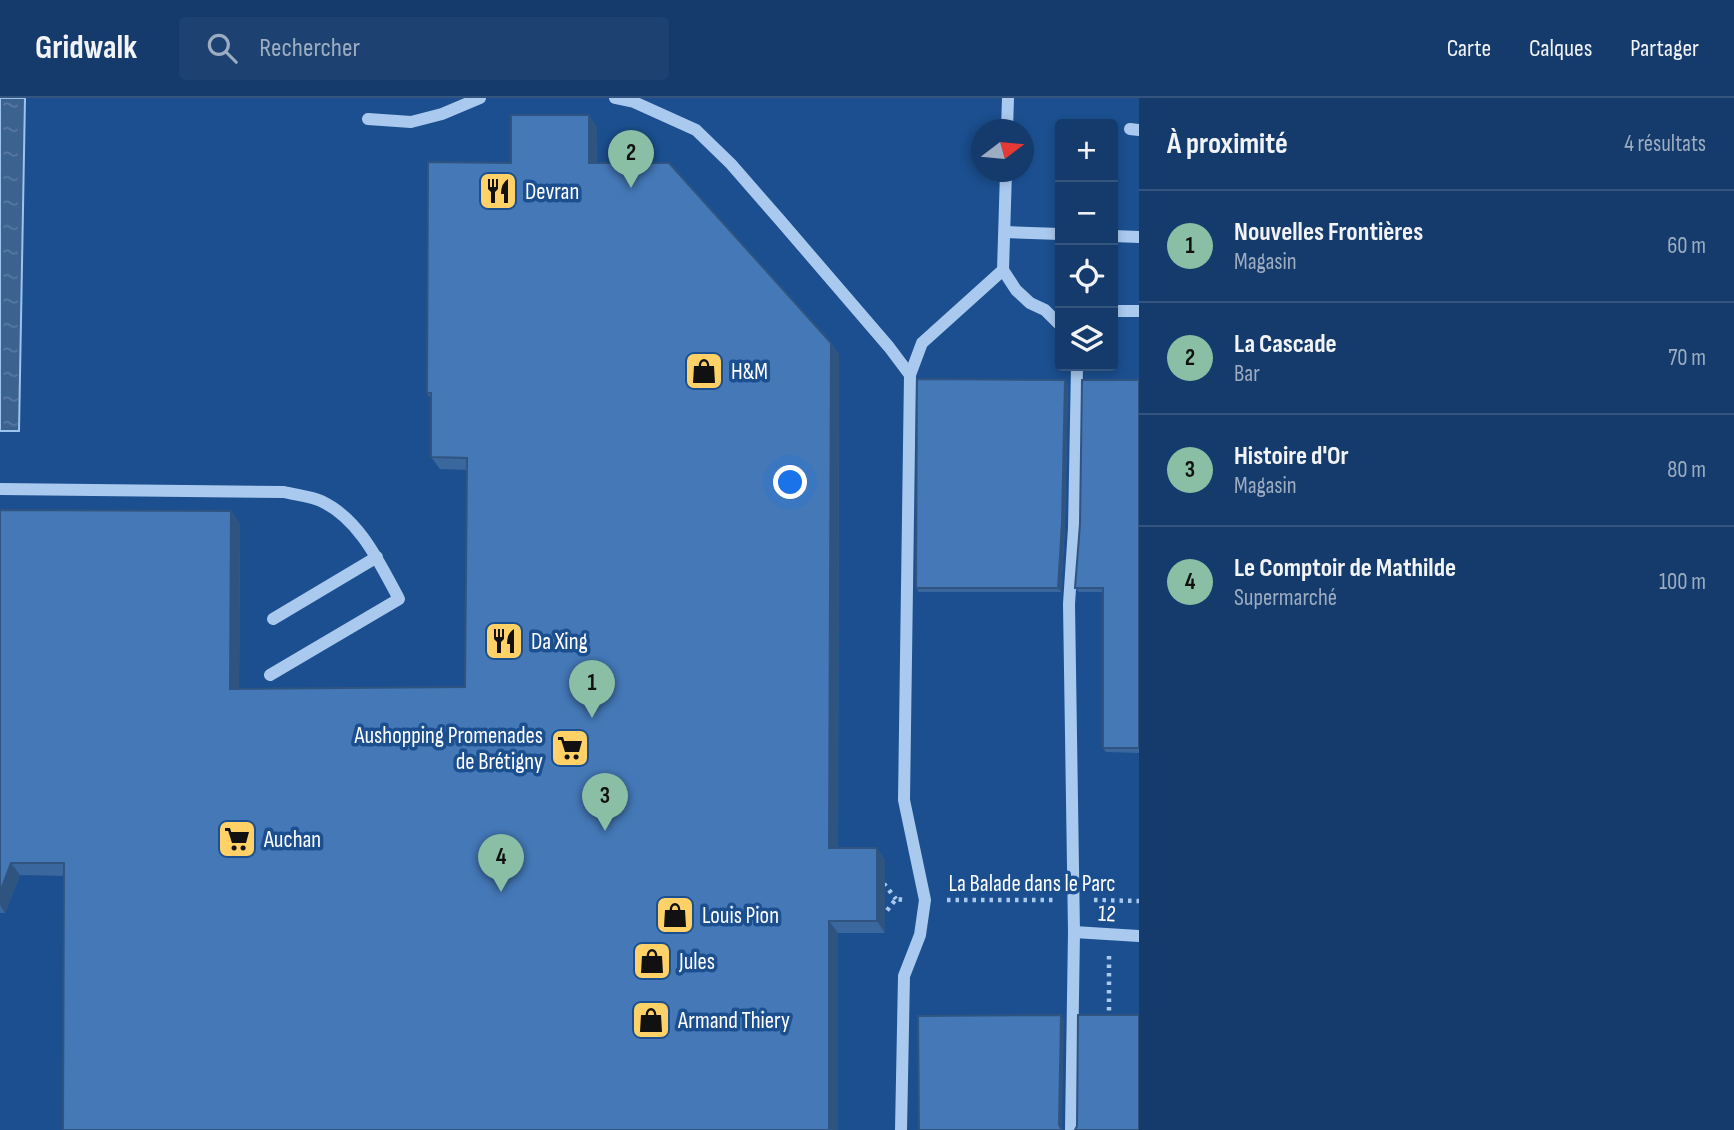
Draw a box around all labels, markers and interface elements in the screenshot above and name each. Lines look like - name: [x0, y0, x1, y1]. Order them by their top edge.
- search box: [179, 17, 669, 80]
- text: Gridwalk: [35, 28, 137, 68]
- icon: search: [203, 29, 241, 67]
- text: Rechercher: [259, 33, 360, 64]
- text: Carte: [1447, 34, 1491, 63]
- text: Calques: [1529, 34, 1592, 63]
- text: Partager: [1630, 34, 1699, 63]
- north arrow: [971, 119, 1034, 182]
- map controls: [1055, 119, 1118, 371]
- button: +: [1055, 119, 1118, 182]
- text: À proximité: [1167, 126, 1288, 162]
- pin: 2: [608, 130, 654, 188]
- text: 4 résultats: [1624, 130, 1706, 158]
- restaurant icon: Devran: [477, 170, 519, 212]
- place label: Devran: [525, 178, 579, 206]
- button: −: [1055, 182, 1118, 245]
- text: Nouvelles Frontières: [1234, 217, 1423, 248]
- text: 1: [1185, 232, 1195, 260]
- text: 60 m: [1667, 232, 1706, 260]
- button: locate: [1055, 245, 1118, 308]
- text: Magasin: [1234, 248, 1297, 276]
- button: layers: [1055, 308, 1118, 371]
- text: La Cascade: [1234, 329, 1337, 360]
- text: 2: [1185, 344, 1195, 372]
- text: 70 m: [1668, 344, 1706, 372]
- shop icon: H&M: [683, 350, 725, 392]
- place label: H&M: [731, 358, 768, 386]
- text: Bar: [1234, 360, 1260, 388]
- text: Histoire d'Or: [1234, 441, 1349, 472]
- text: 3: [1185, 456, 1195, 484]
- text: 80 m: [1667, 456, 1706, 484]
- your location: [773, 465, 807, 499]
- text: Magasin: [1234, 472, 1297, 500]
- text: Le Comptoir de Mathilde: [1234, 553, 1456, 584]
- text: 4: [1185, 568, 1195, 596]
- text: 100 m: [1659, 568, 1706, 596]
- text: Supermarché: [1234, 584, 1337, 612]
- restaurant icon: Da Xing: [483, 620, 525, 662]
- place label: Da Xing: [531, 628, 588, 656]
- pin: 1: [569, 660, 615, 718]
- place label: Aushopping Promenades de Brétigny: [354, 722, 543, 776]
- supermarket icon: Aushopping Promenades de Brétigny: [549, 727, 591, 769]
- pin: 3: [582, 773, 628, 831]
- supermarket icon: Auchan: [216, 818, 258, 860]
- place label: Auchan: [263, 826, 321, 854]
- pin: 4: [478, 834, 524, 892]
- street label: La Balade dans le Parc: [949, 870, 1115, 898]
- shop icon: Louis Pion: [654, 894, 696, 936]
- street label: 12: [1097, 900, 1117, 928]
- place label: Louis Pion: [702, 902, 779, 930]
- shop icon: Jules: [631, 940, 673, 982]
- place label: Jules: [678, 948, 715, 976]
- shop icon: Armand Thiery: [630, 999, 672, 1041]
- place label: Armand Thiery: [677, 1007, 790, 1035]

